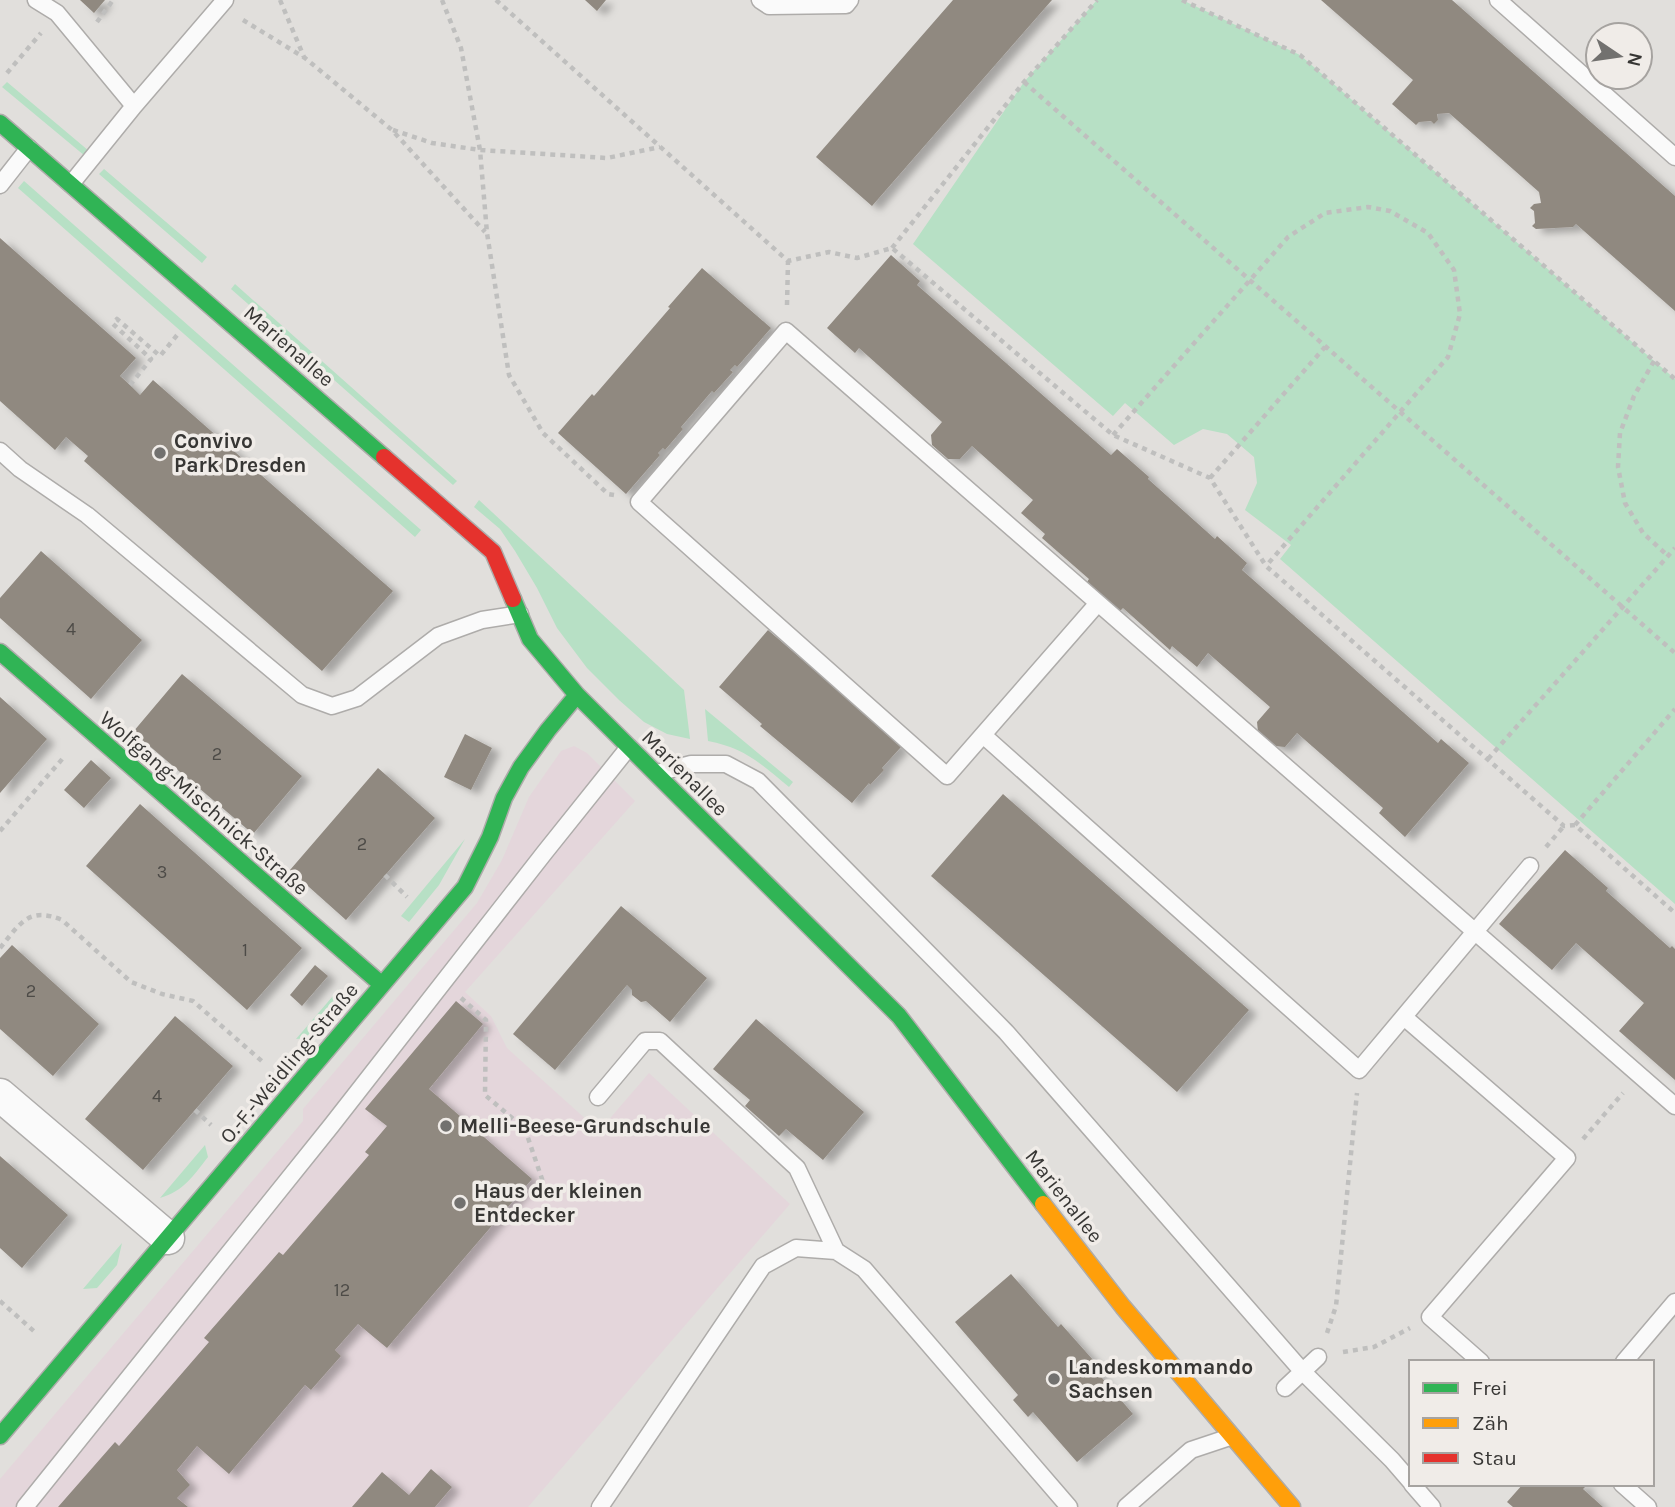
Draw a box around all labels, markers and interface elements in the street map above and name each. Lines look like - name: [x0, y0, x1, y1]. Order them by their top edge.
- north arrow: [1584, 21, 1654, 91]
- text: N: [1622, 50, 1647, 69]
- street label: Marienallee: [239, 300, 339, 392]
- place label: Convivo Park Dresden: [174, 429, 306, 477]
- marker: Convivo Park Dresden: [152, 445, 168, 461]
- house number: 4: [66, 618, 76, 640]
- street label: Wolfgang-Mischnick-Straße: [95, 706, 313, 900]
- street label: Marienallee: [637, 725, 733, 821]
- house number: 2: [212, 743, 222, 765]
- house number: 2: [357, 833, 367, 855]
- house number: 3: [157, 861, 167, 883]
- house number: 1: [242, 939, 248, 961]
- street label: O.-F.-Weidling-Straße: [215, 978, 363, 1148]
- house number: 2: [26, 980, 36, 1002]
- house number: 4: [152, 1085, 162, 1107]
- place label: Melli-Beese-Grundschule: [460, 1114, 711, 1138]
- marker: Melli-Beese-Grundschule: [438, 1118, 454, 1134]
- street label: Marienallee: [1020, 1145, 1108, 1247]
- place label: Haus der kleinen Entdecker: [474, 1179, 642, 1227]
- marker: Haus der kleinen Entdecker: [452, 1195, 468, 1211]
- house number: 12: [334, 1279, 350, 1301]
- place label: Landeskommando Sachsen: [1068, 1355, 1253, 1403]
- legend: [1409, 1360, 1654, 1486]
- marker: Landeskommando Sachsen: [1046, 1371, 1062, 1387]
- text: Frei: [1472, 1376, 1508, 1400]
- text: Zäh: [1472, 1411, 1509, 1435]
- text: Stau: [1472, 1446, 1517, 1470]

